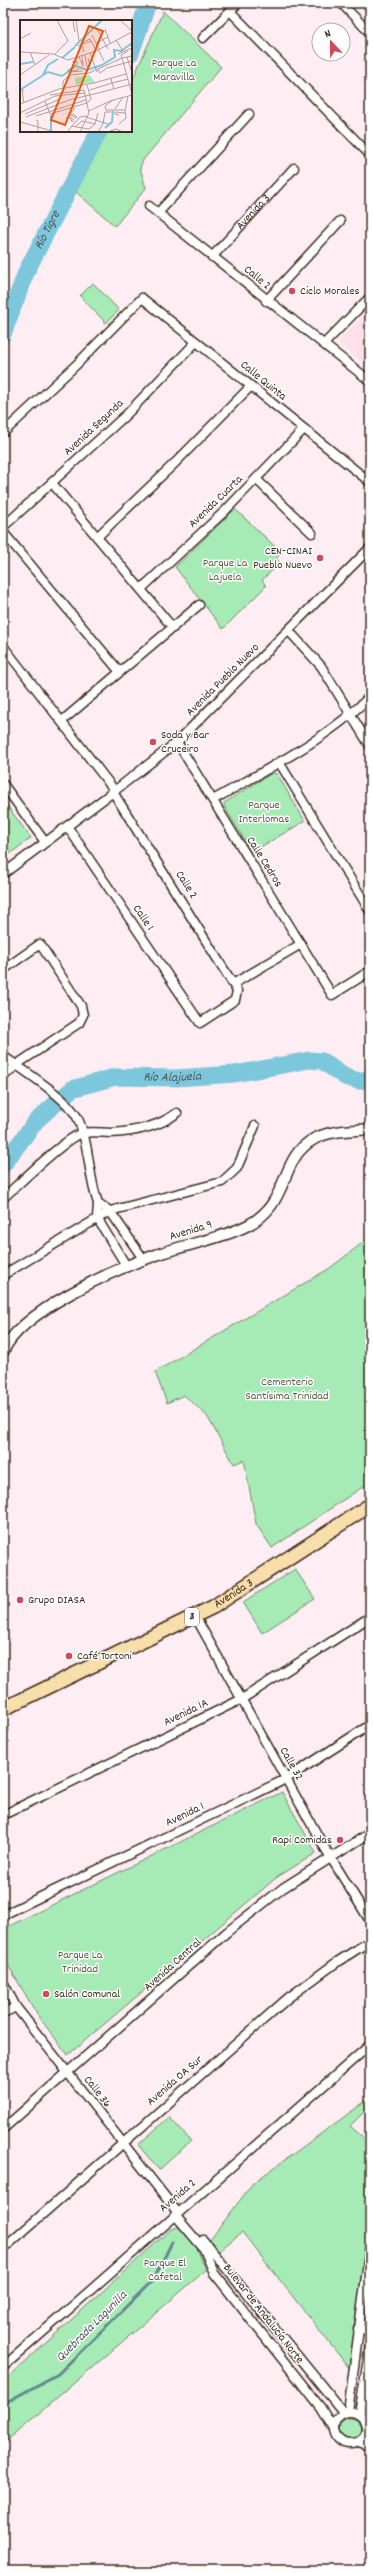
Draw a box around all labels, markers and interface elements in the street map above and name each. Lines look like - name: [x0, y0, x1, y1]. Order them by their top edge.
- inset map: [20, 20, 132, 132]
- north arrow: [311, 22, 351, 62]
- text: N: [322, 26, 334, 43]
- park label: Parque La Maravilla: [152, 55, 197, 86]
- street label: Avenida 3: [232, 190, 274, 234]
- water label: Río Tigre: [30, 206, 66, 253]
- street label: Calle 2: [240, 262, 274, 294]
- place label: Ciclo Morales: [300, 283, 360, 300]
- marker: Ciclo Morales: [287, 286, 297, 296]
- street label: Calle Quinta: [236, 357, 290, 405]
- street label: Avenida Segunda: [60, 395, 128, 460]
- street label: Avenida Cuarta: [185, 471, 247, 532]
- place label: CEN-CINAI Pueblo Nuevo: [253, 543, 312, 574]
- marker: CEN-CINAI Pueblo Nuevo: [315, 553, 325, 563]
- park label: Parque La Lajuela: [203, 555, 248, 586]
- street label: Avenida Pueblo Nuevo: [183, 640, 263, 720]
- place label: Soda y Bar Cruceiro: [161, 727, 210, 758]
- marker: Soda y Bar Cruceiro: [148, 737, 158, 747]
- park label: Parque Interlomas: [239, 797, 289, 828]
- street label: Calle Cedros: [242, 833, 286, 891]
- street label: Calle 2: [171, 868, 201, 902]
- street label: Calle 1: [128, 902, 158, 934]
- water label: Río Alajuela: [143, 1067, 203, 1088]
- street label: Avenida 9: [167, 1216, 215, 1246]
- park label: Cementerio Santísima Trinidad: [245, 1374, 329, 1405]
- street label: Avenida 3: [211, 1575, 257, 1613]
- place label: Grupo DIASA: [28, 1592, 86, 1609]
- marker: Grupo DIASA: [15, 1595, 25, 1605]
- road number: 3: [185, 1608, 199, 1626]
- place label: Café Tortoni: [77, 1648, 132, 1665]
- marker: Café Tortoni: [64, 1651, 74, 1661]
- street label: Avenida 1A: [161, 1695, 212, 1731]
- street label: Calle 32: [275, 1744, 307, 1784]
- street label: Avenida 1: [163, 1798, 207, 1832]
- place label: Rapi Comidas: [272, 1832, 332, 1849]
- marker: Rapi Comidas: [335, 1835, 345, 1845]
- street label: Avenida Central: [140, 1934, 206, 1996]
- park label: Parque La Trinidad: [58, 1947, 103, 1978]
- place label: Salón Comunal: [54, 1986, 120, 2003]
- marker: Salón Comunal: [41, 1989, 51, 1999]
- street label: Avenida 0A Sur: [143, 2051, 207, 2110]
- street label: Calle 36: [79, 2072, 115, 2112]
- street label: Avenida 2: [156, 2175, 200, 2217]
- park label: Parque El Cafetal: [144, 2255, 186, 2286]
- street label: Bulevar de Andalucía Norte: [219, 2260, 307, 2368]
- water label: Quebrada Lagunilla: [52, 2286, 133, 2367]

